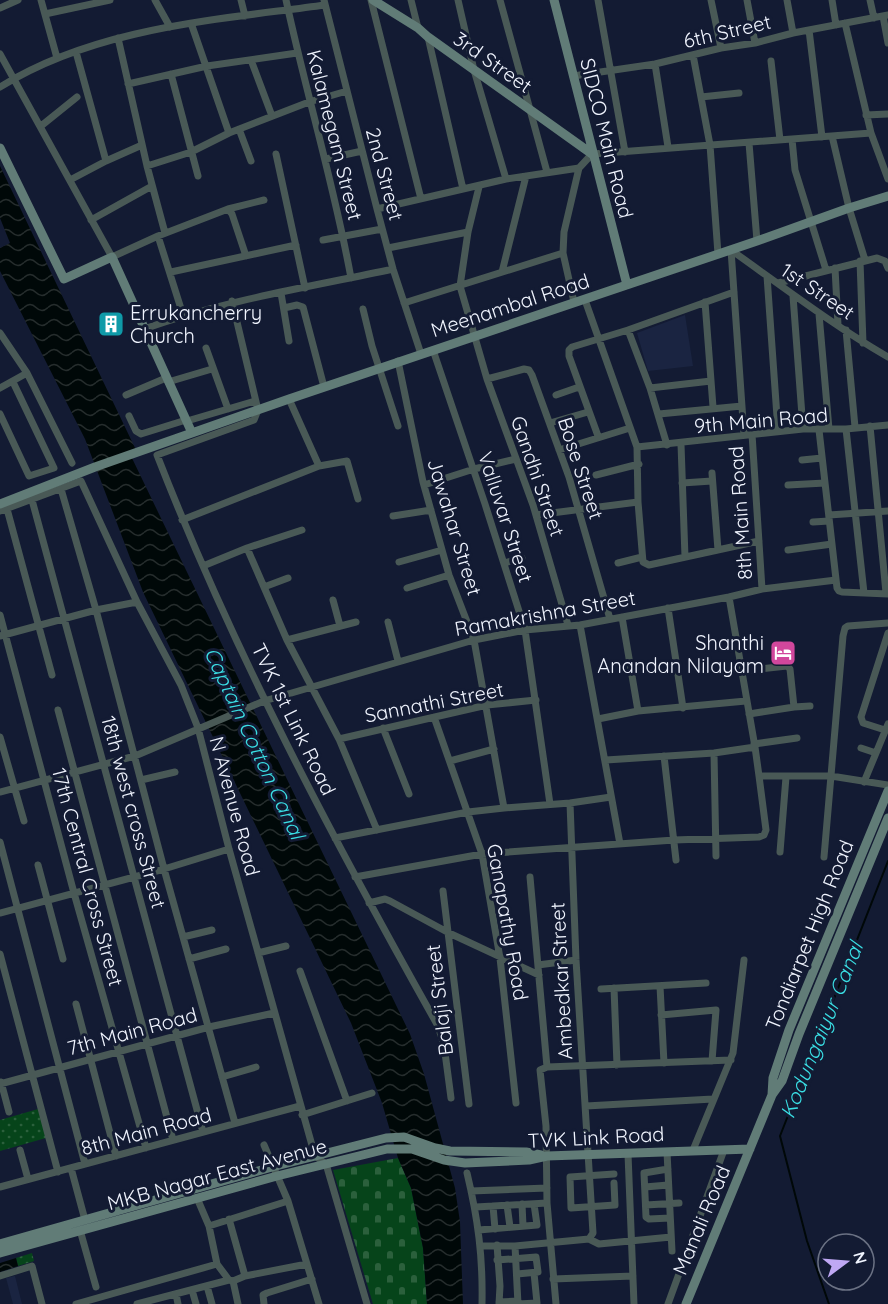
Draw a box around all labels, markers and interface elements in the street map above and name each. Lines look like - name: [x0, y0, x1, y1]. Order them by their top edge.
- street label: 6th Street: [681, 9, 773, 53]
- street label: 3rd Street: [449, 26, 537, 98]
- street label: Kalamegam Street: [302, 47, 368, 223]
- street label: SIDCO Main Road: [575, 55, 639, 221]
- street label: 2nd Street: [361, 125, 409, 223]
- street label: 1st Street: [776, 257, 860, 325]
- street label: Meenambal Road: [428, 268, 592, 342]
- place label: Errukancherry Church: [130, 300, 262, 348]
- building icon: Errukancherry Church: [96, 309, 126, 339]
- street label: 9th Main Road: [693, 402, 829, 438]
- street label: Gandhi Street: [506, 412, 570, 540]
- street label: Bose Street: [553, 414, 609, 522]
- street label: 8th Main Road: [723, 445, 757, 581]
- street label: Valluvar Street: [473, 448, 539, 586]
- street label: Jawahar Street: [422, 455, 488, 599]
- street label: Ramakrishna Street: [453, 585, 638, 641]
- place label: Shanthi Anandan Nilayam: [597, 630, 764, 678]
- hotel icon: Shanthi Anandan Nilayam: [768, 638, 798, 668]
- street label: TVK 1st Link Road: [246, 639, 342, 799]
- water label: Captain Cotton Canal: [199, 643, 312, 845]
- street label: Sannathi Street: [362, 676, 506, 728]
- street label: 18th west cross Street: [96, 713, 172, 911]
- street label: N Avenue Road: [204, 733, 266, 879]
- street label: 17th Central Cross Street: [47, 765, 129, 989]
- street label: Tondiarpet High Road: [759, 836, 859, 1034]
- street label: Ganapathy Road: [482, 842, 534, 1002]
- street label: Ambedkar Street: [544, 902, 578, 1060]
- water label: Kodungaiyur Canal: [774, 936, 869, 1122]
- street label: Balaji Street: [420, 943, 458, 1057]
- street label: 7th Main Road: [64, 1002, 200, 1060]
- street label: 8th Main Road: [78, 1102, 214, 1160]
- street label: TVK Link Road: [527, 1121, 665, 1153]
- street label: MKB Nagar East Avenue: [104, 1133, 330, 1215]
- street label: Manali Road: [667, 1162, 735, 1278]
- north arrow: [816, 1232, 876, 1292]
- text: N: [849, 1249, 872, 1266]

